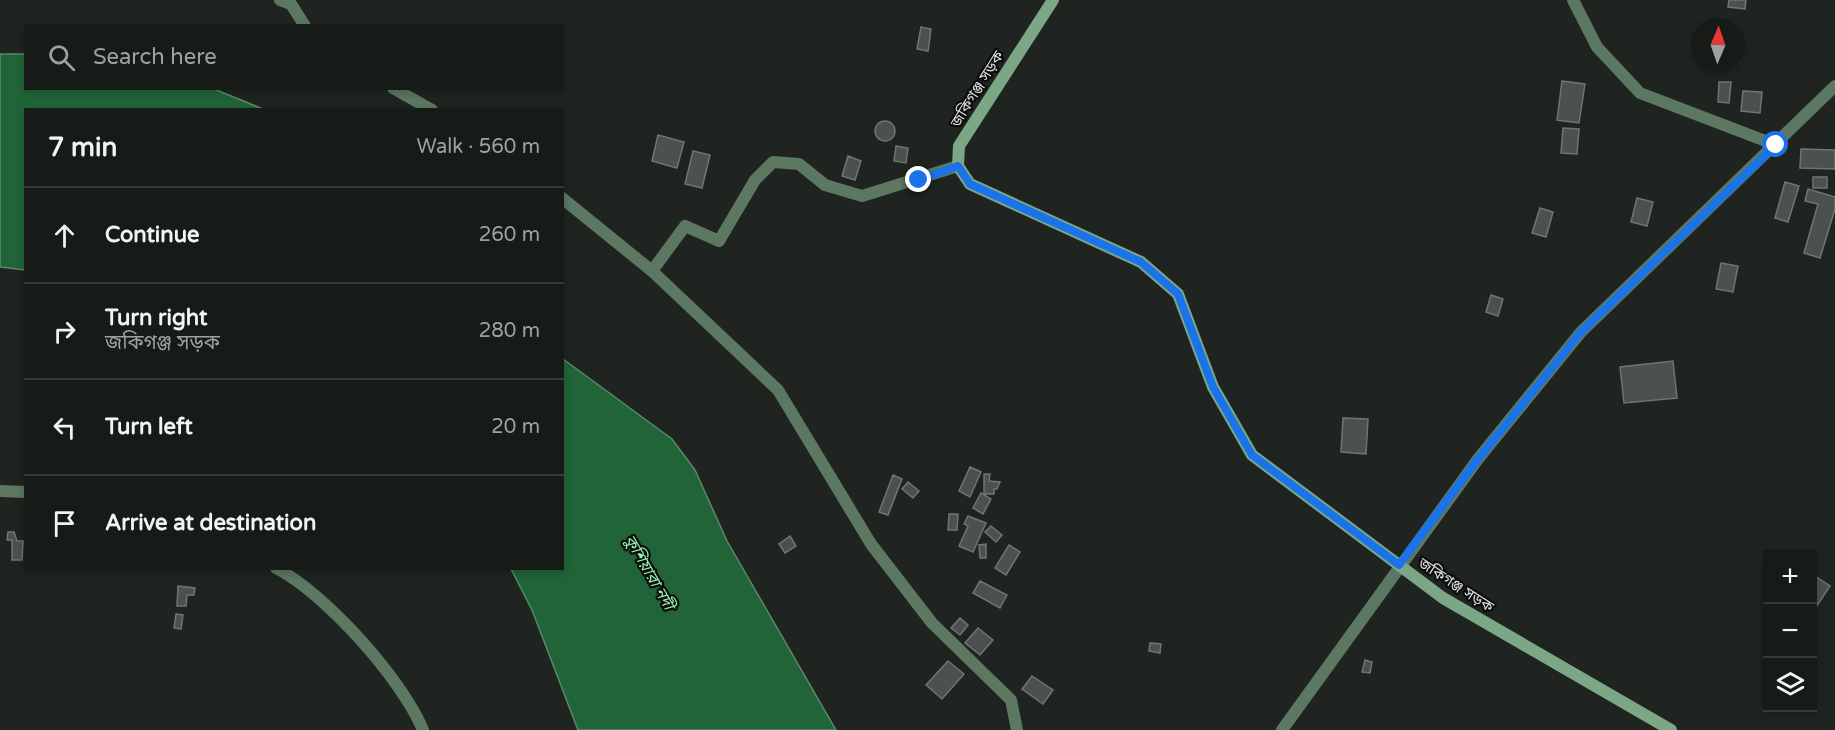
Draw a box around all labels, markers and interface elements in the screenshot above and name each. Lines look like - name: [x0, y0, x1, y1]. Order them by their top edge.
- north arrow: [1691, 18, 1745, 72]
- search box: [24, 24, 564, 90]
- icon: search: [45, 41, 78, 74]
- text: Search here: [93, 44, 217, 70]
- street label: জকিগঞ্জ সড়ক: [946, 47, 1008, 131]
- route start: [1762, 131, 1788, 157]
- text: 7 min: [48, 132, 117, 163]
- text: Walk · 560 m: [417, 135, 540, 159]
- route end: [905, 166, 931, 192]
- icon: ahead: [48, 219, 81, 252]
- text: Continue: [105, 222, 200, 248]
- text: 260 m: [479, 223, 540, 247]
- text: Turn right: [105, 305, 207, 331]
- icon: right: [48, 315, 81, 348]
- text: 280 m: [479, 319, 540, 343]
- text: জকিগঞ্জ সড়ক: [105, 331, 220, 355]
- icon: left: [48, 411, 81, 444]
- text: Turn left: [105, 414, 193, 440]
- text: 20 m: [491, 415, 540, 439]
- icon: arrive: [48, 507, 81, 540]
- text: Arrive at destination: [105, 510, 316, 536]
- water label: কুশিয়ারা নদী: [620, 532, 680, 616]
- map controls: [1763, 550, 1817, 712]
- button: +: [1763, 550, 1817, 604]
- street label: জকিগঞ্জ সড়ক: [1414, 553, 1498, 617]
- button: −: [1763, 604, 1817, 658]
- button: layers: [1763, 658, 1817, 712]

